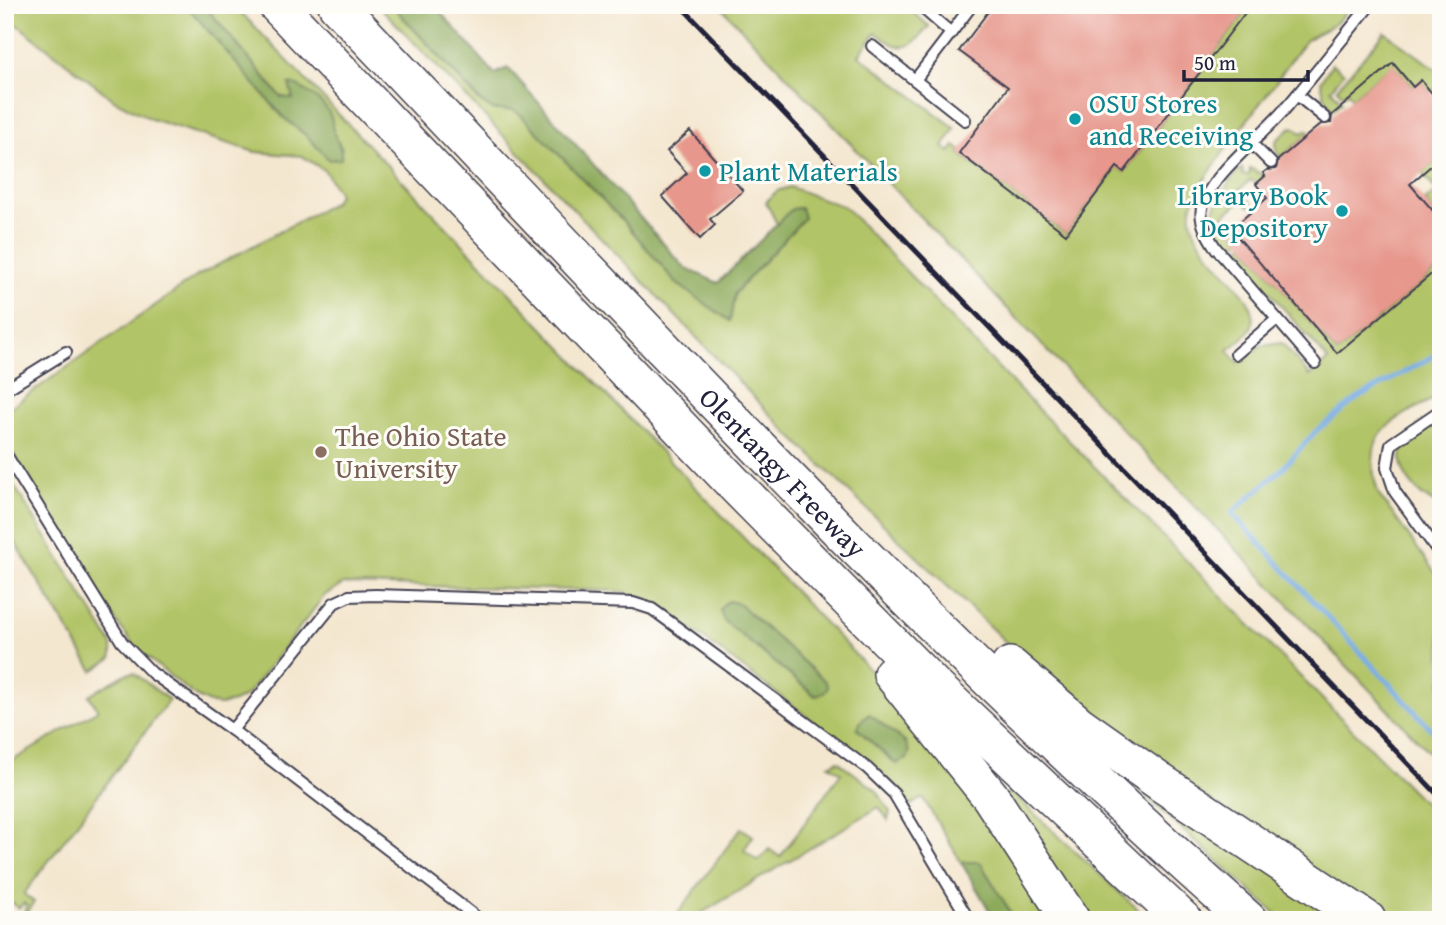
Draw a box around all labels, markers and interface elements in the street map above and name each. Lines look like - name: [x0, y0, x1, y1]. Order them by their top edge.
- scale bar: [1184, 38, 1308, 82]
- text: 50 m: [1194, 47, 1236, 78]
- place label: OSU Stores and Receiving: [1089, 82, 1253, 155]
- marker: OSU Stores and Receiving: [1067, 111, 1083, 127]
- place label: Plant Materials: [719, 150, 898, 191]
- marker: Plant Materials: [697, 163, 713, 179]
- place label: Library Book Depository: [1177, 174, 1329, 247]
- marker: Library Book Depository: [1334, 203, 1350, 219]
- street label: Olentangy Freeway: [690, 377, 876, 567]
- place label: The Ohio State University: [335, 415, 507, 488]
- marker: The Ohio State University: [313, 444, 329, 460]

